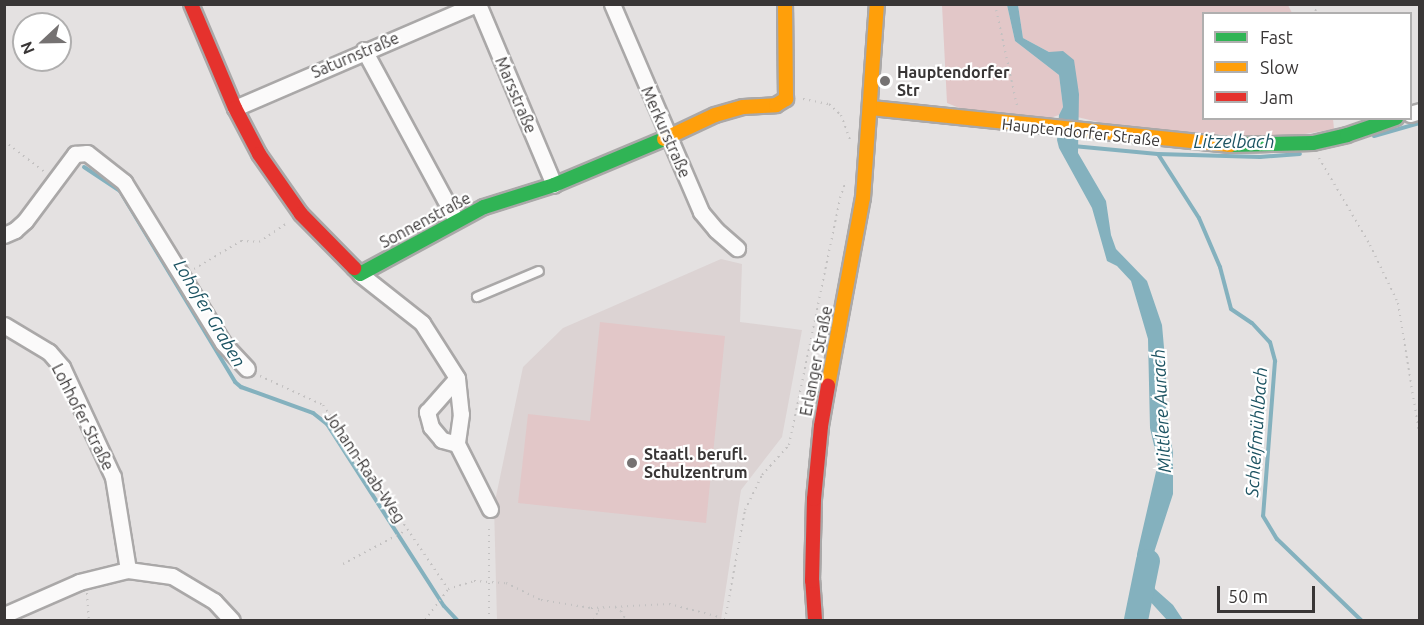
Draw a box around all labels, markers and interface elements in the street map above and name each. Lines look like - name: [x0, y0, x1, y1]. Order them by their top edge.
- north arrow: [12, 12, 72, 72]
- legend: [1202, 12, 1412, 120]
- text: Fast: [1260, 27, 1293, 47]
- street label: Saturnstraße: [308, 28, 402, 82]
- text: N: [17, 39, 38, 57]
- street label: Marsstraße: [491, 54, 541, 136]
- text: Slow: [1260, 57, 1299, 77]
- place label: Hauptendorfer Str: [897, 62, 1010, 100]
- marker: Hauptendorfer Str: [878, 74, 892, 88]
- street label: Merkurstraße: [637, 83, 695, 181]
- text: Jam: [1260, 87, 1294, 107]
- street label: Hauptendorfer Straße: [1001, 114, 1161, 150]
- water label: Litzelbach: [1194, 130, 1274, 152]
- street label: Sonnenstraße: [376, 188, 474, 252]
- water label: Lohofer Graben: [169, 255, 251, 371]
- street label: Erlanger Straße: [796, 304, 836, 418]
- water label: Mittlere Aurach: [1147, 349, 1175, 473]
- street label: Lohhofer Straße: [48, 360, 118, 474]
- water label: Schleifmühlbach: [1241, 366, 1271, 498]
- street label: Johann-Raab-Weg: [321, 408, 409, 526]
- place label: Staatl. berufl. Schulzentrum: [644, 444, 748, 482]
- marker: Staatl. berufl. Schulzentrum: [625, 456, 639, 470]
- scale bar: [1220, 574, 1318, 612]
- text: 50 m: [1228, 586, 1268, 606]

